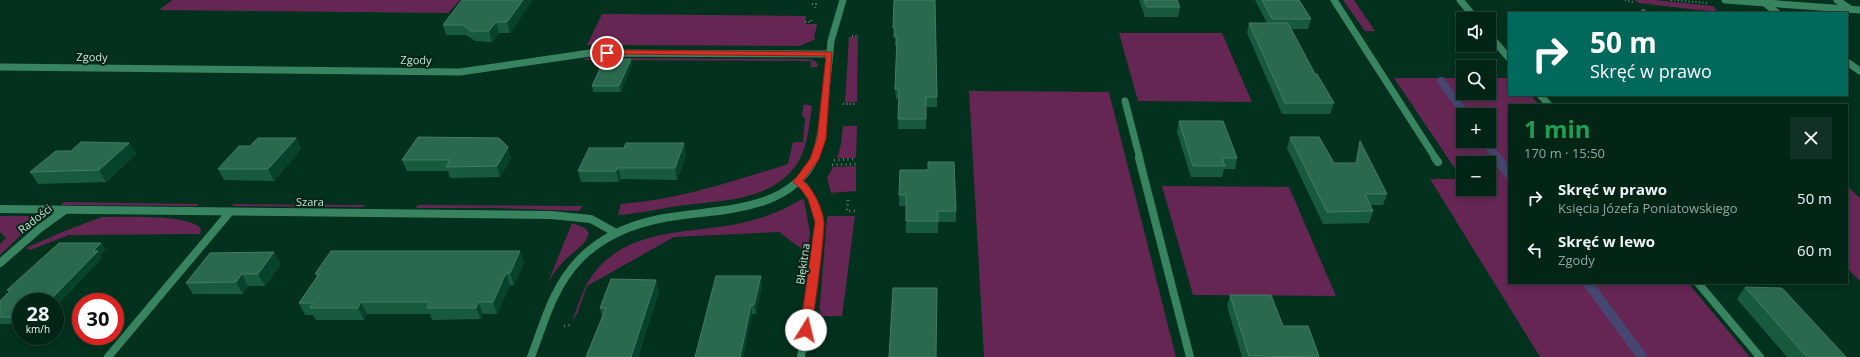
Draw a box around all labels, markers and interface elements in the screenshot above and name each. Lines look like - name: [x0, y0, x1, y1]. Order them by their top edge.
- map controls: [1456, 12, 1496, 196]
- button: sound: [1456, 12, 1496, 52]
- text: 50 m: [1590, 23, 1657, 61]
- icon: right: [1524, 28, 1576, 80]
- pin: [590, 36, 624, 70]
- icon: arrive: [596, 42, 618, 64]
- street label: Zgody: [76, 49, 108, 64]
- street label: Zgody: [400, 52, 432, 67]
- text: Skręć w prawo: [1590, 59, 1712, 83]
- button: search: [1456, 60, 1496, 100]
- button: +: [1456, 108, 1496, 148]
- text: 1 min: [1524, 112, 1591, 145]
- button: close: [1790, 117, 1832, 159]
- text: 170 m · 15:50: [1524, 144, 1605, 162]
- button: −: [1456, 156, 1496, 196]
- text: Skręć w prawo: [1558, 179, 1667, 199]
- icon: right: [1524, 187, 1546, 209]
- text: 50 m: [1797, 188, 1832, 208]
- street label: Szara: [296, 194, 324, 209]
- text: Księcia Józefa Poniatowskiego: [1558, 199, 1738, 217]
- street label: Radości: [14, 201, 55, 237]
- text: Skręć w lewo: [1558, 231, 1655, 251]
- icon: left: [1524, 239, 1546, 261]
- text: 60 m: [1797, 240, 1832, 260]
- street label: Błękitna: [792, 242, 813, 285]
- text: Zgody: [1558, 251, 1595, 269]
- speed limit sign: 30: [72, 293, 124, 345]
- text: 28: [27, 300, 49, 327]
- position arrow: [785, 309, 827, 351]
- text: km/h: [26, 322, 50, 336]

